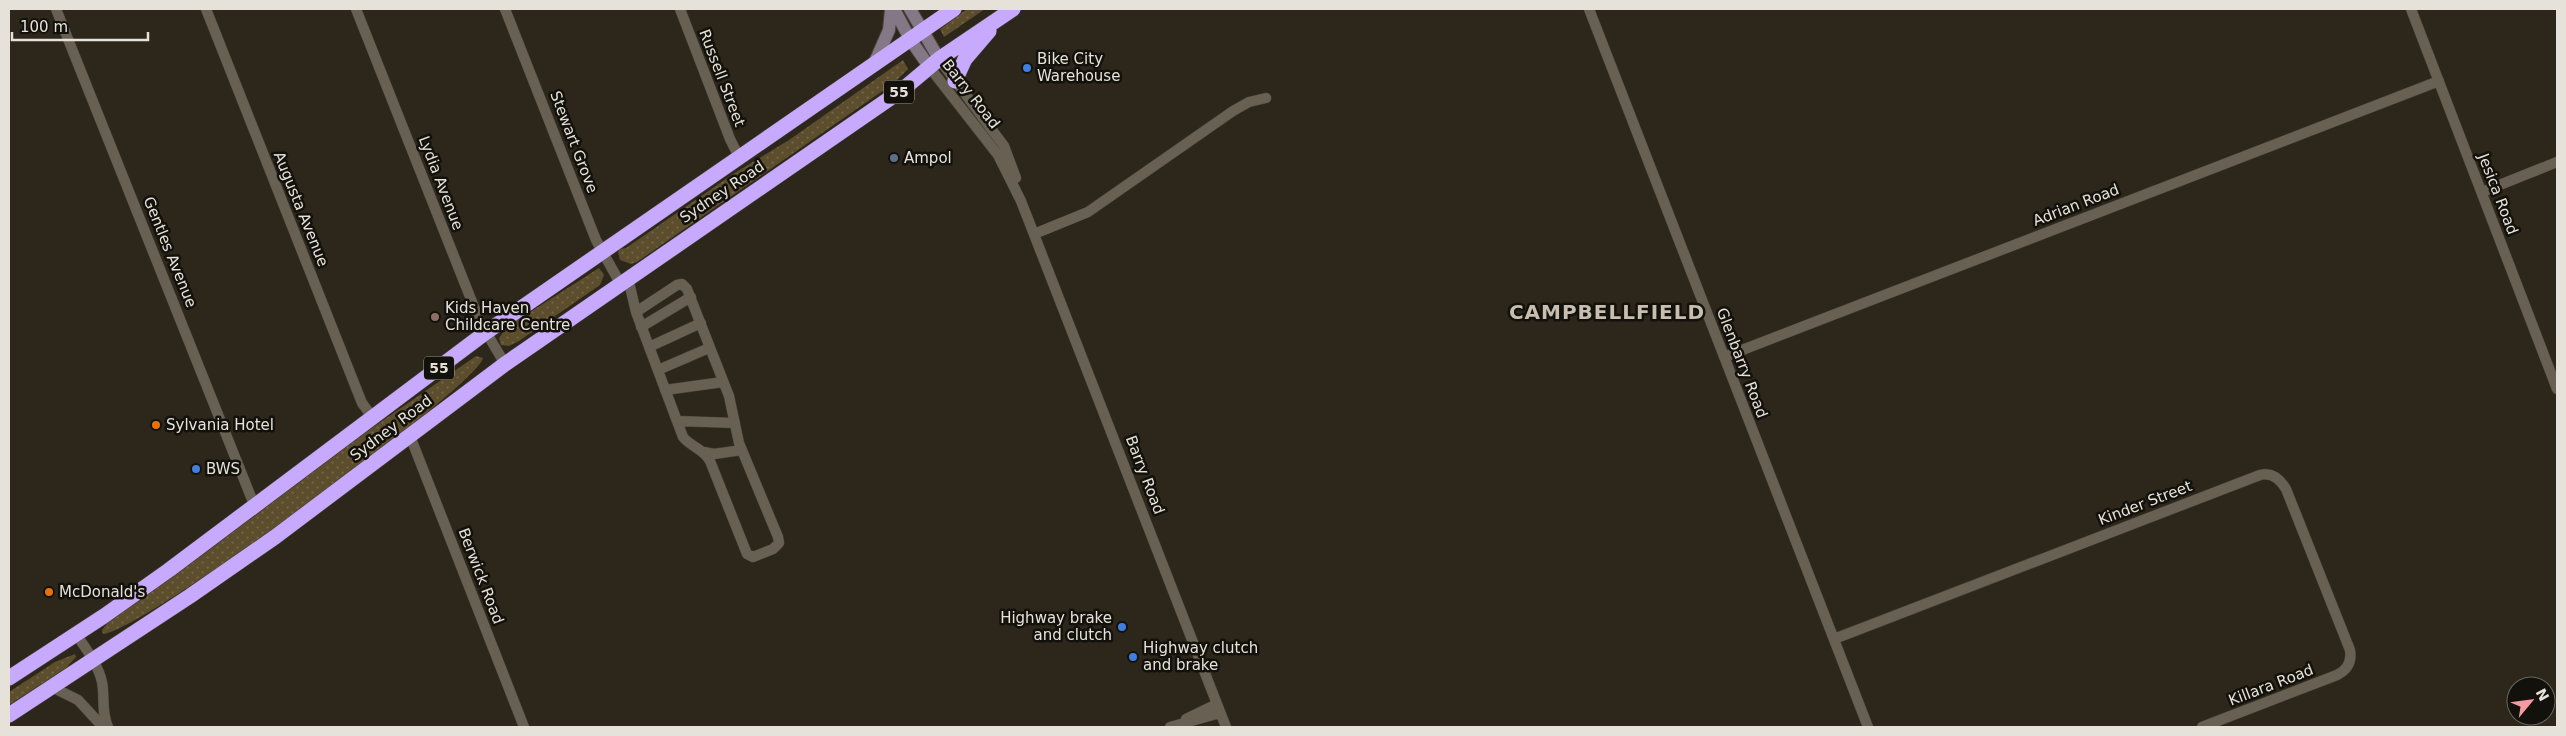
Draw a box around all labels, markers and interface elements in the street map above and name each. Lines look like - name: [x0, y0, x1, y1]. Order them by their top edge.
- scale bar: [12, 10, 149, 42]
- text: 100 m: [20, 18, 68, 36]
- street label: Russell Street: [695, 27, 749, 129]
- place label: Bike City Warehouse: [1037, 50, 1120, 85]
- street label: Barry Road: [938, 56, 1004, 132]
- marker: Bike City Warehouse: [1021, 62, 1033, 74]
- road number: 55: [884, 80, 914, 104]
- street label: Stewart Grove: [546, 89, 602, 195]
- street label: Lydia Avenue: [415, 133, 467, 233]
- street label: Augusta Avenue: [270, 149, 332, 269]
- place label: Ampol: [904, 149, 952, 167]
- street label: Jesica Road: [2474, 150, 2522, 237]
- marker: Ampol: [888, 152, 900, 164]
- street label: Sydney Road: [676, 157, 768, 227]
- street label: Adrian Road: [2030, 180, 2122, 230]
- street label: Gentles Avenue: [140, 194, 200, 310]
- place label: Kids Haven Childcare Centre: [445, 299, 570, 334]
- district label: CAMPBELLFIELD: [1509, 300, 1705, 324]
- street label: Glenbarry Road: [1713, 305, 1771, 421]
- marker: Kids Haven Childcare Centre: [429, 311, 441, 323]
- road number: 55: [424, 356, 454, 379]
- street label: Sydney Road: [346, 391, 436, 465]
- place label: Sylvania Hotel: [166, 416, 274, 434]
- marker: Sylvania Hotel: [150, 419, 162, 431]
- street label: Barry Road: [1122, 433, 1168, 517]
- place label: BWS: [206, 460, 240, 478]
- marker: BWS: [190, 463, 202, 475]
- street label: Kinder Street: [2096, 477, 2194, 529]
- street label: Berwick Road: [454, 525, 508, 627]
- place label: McDonald's: [59, 583, 145, 601]
- marker: McDonald's: [43, 586, 55, 598]
- place label: Highway brake and clutch: [1000, 609, 1112, 644]
- marker: Highway brake and clutch: [1116, 621, 1128, 633]
- place label: Highway clutch and brake: [1143, 639, 1258, 674]
- marker: Highway clutch and brake: [1127, 651, 1139, 663]
- street label: Killara Road: [2226, 661, 2316, 709]
- north arrow: [2506, 676, 2556, 726]
- text: N: [2533, 686, 2552, 704]

